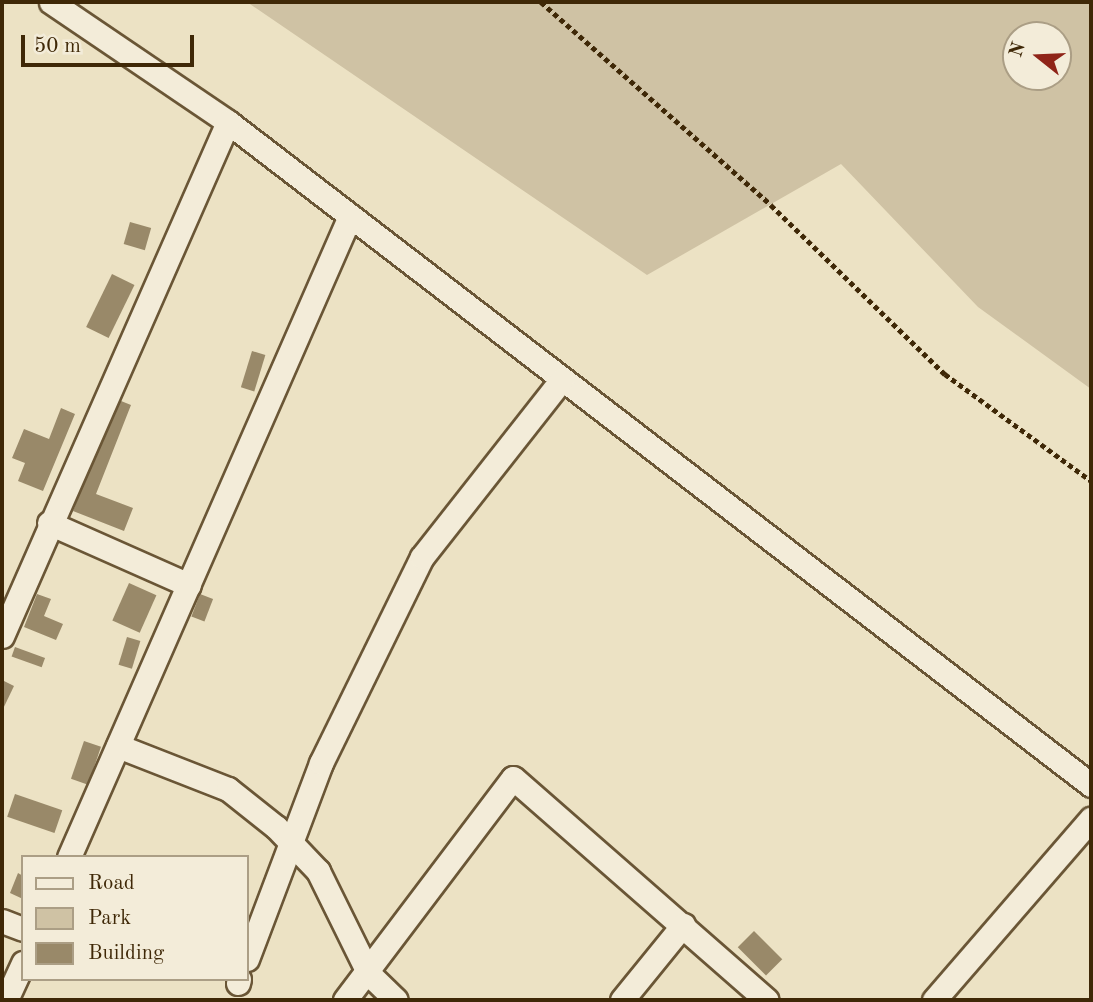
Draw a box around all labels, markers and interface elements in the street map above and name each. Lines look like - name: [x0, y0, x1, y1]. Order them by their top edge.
- scale bar: [24, 21, 198, 65]
- north arrow: [1002, 21, 1072, 91]
- text: 50 m: [34, 36, 81, 57]
- text: N: [1007, 40, 1030, 60]
- legend: [21, 855, 248, 981]
- text: Road: [88, 873, 135, 894]
- text: Park: [88, 908, 131, 929]
- text: Building: [88, 943, 164, 964]

